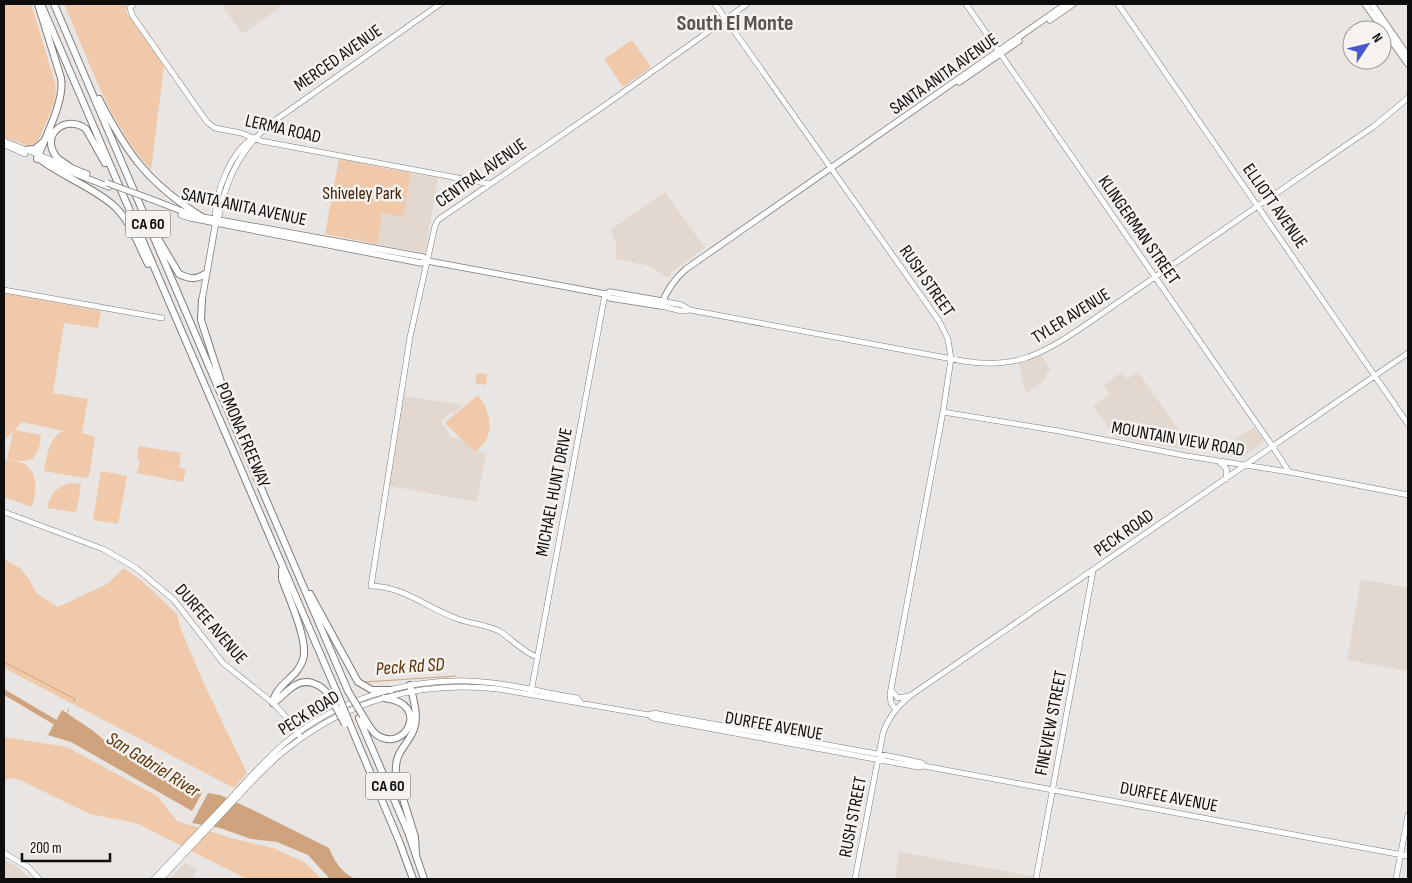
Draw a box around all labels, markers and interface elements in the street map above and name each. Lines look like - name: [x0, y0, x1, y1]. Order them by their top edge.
- district label: South El Monte: [677, 10, 794, 37]
- street label: MERCED AVENUE: [290, 20, 386, 96]
- north arrow: [1342, 20, 1392, 70]
- street label: SANTA ANITA AVENUE: [886, 29, 1002, 119]
- text: N: [1368, 30, 1386, 46]
- street label: LERMA ROAD: [243, 110, 323, 148]
- street label: CENTRAL AVENUE: [431, 134, 531, 212]
- street label: ELLIOTT AVENUE: [1238, 160, 1312, 252]
- street label: KLINGERMAN STREET: [1094, 172, 1184, 288]
- street label: SANTA ANITA AVENUE: [179, 183, 309, 231]
- park label: Shiveley Park: [322, 183, 402, 204]
- road number: CA 60: [126, 210, 170, 238]
- street label: RUSH STREET: [895, 241, 959, 321]
- street label: TYLER AVENUE: [1028, 284, 1114, 348]
- street label: POMONA FREEWAY: [211, 379, 275, 491]
- street label: MOUNTAIN VIEW ROAD: [1110, 417, 1246, 461]
- street label: MICHAEL HUNT DRIVE: [531, 426, 577, 558]
- street label: PECK ROAD: [1090, 505, 1158, 561]
- street label: DURFEE AVENUE: [171, 580, 251, 668]
- water label: Peck Rd SD: [375, 653, 446, 681]
- street label: FINEVIEW STREET: [1031, 669, 1071, 777]
- street label: PECK ROAD: [275, 686, 343, 740]
- street label: DURFEE AVENUE: [723, 707, 825, 745]
- water label: San Gabriel River: [102, 727, 205, 803]
- road number: CA 60: [366, 772, 410, 799]
- street label: RUSH STREET: [835, 775, 871, 859]
- street label: DURFEE AVENUE: [1118, 777, 1220, 817]
- scale bar: [22, 830, 110, 862]
- text: 200 m: [30, 839, 62, 858]

